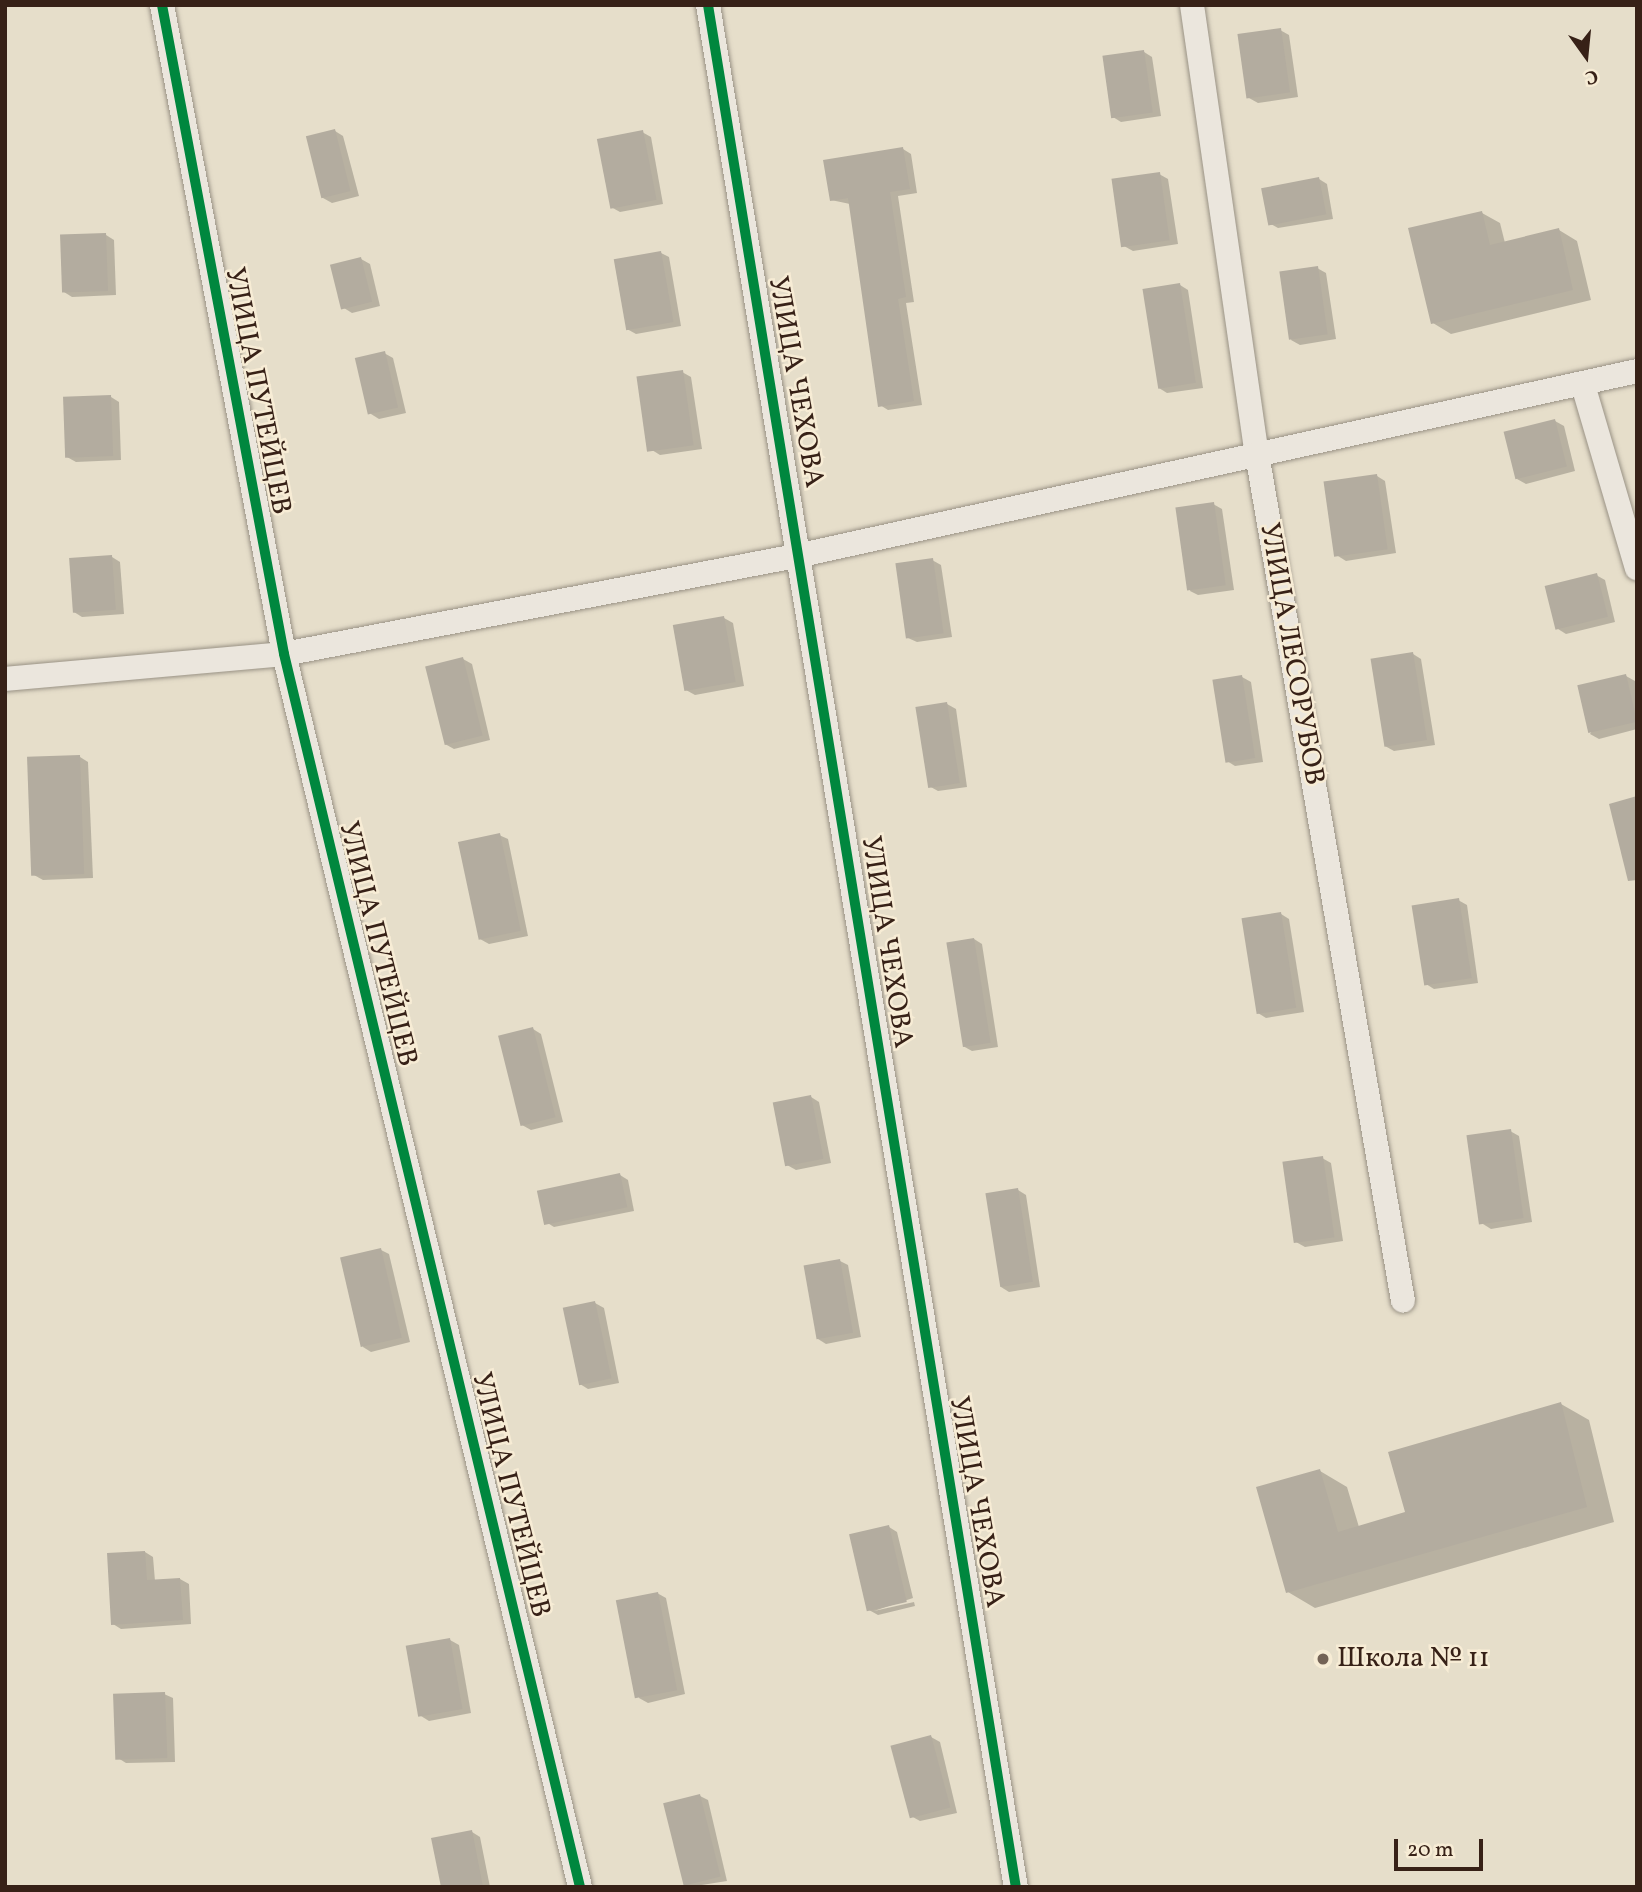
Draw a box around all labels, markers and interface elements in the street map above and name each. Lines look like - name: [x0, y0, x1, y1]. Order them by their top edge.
- north arrow: [1551, 21, 1621, 91]
- text: С: [1582, 62, 1601, 90]
- street label: УЛИЦА ПУТЕЙЦЕВ: [217, 264, 297, 518]
- street label: УЛИЦА ЧЕХОВА: [760, 274, 830, 490]
- street label: УЛИЦА ЛЕСОРУБОВ: [1251, 520, 1331, 788]
- street label: УЛИЦА ПУТЕЙЦЕВ: [330, 818, 424, 1070]
- street label: УЛИЦА ЧЕХОВА: [853, 834, 919, 1050]
- street label: УЛИЦА ПУТЕЙЦЕВ: [463, 1369, 557, 1621]
- street label: УЛИЦА ЧЕХОВА: [941, 1394, 1011, 1610]
- place label: Школа № 11: [1337, 1642, 1490, 1676]
- marker: Школа № 11: [1315, 1651, 1331, 1667]
- scale bar: [1397, 1826, 1486, 1870]
- text: 20 m: [1407, 1836, 1453, 1865]

